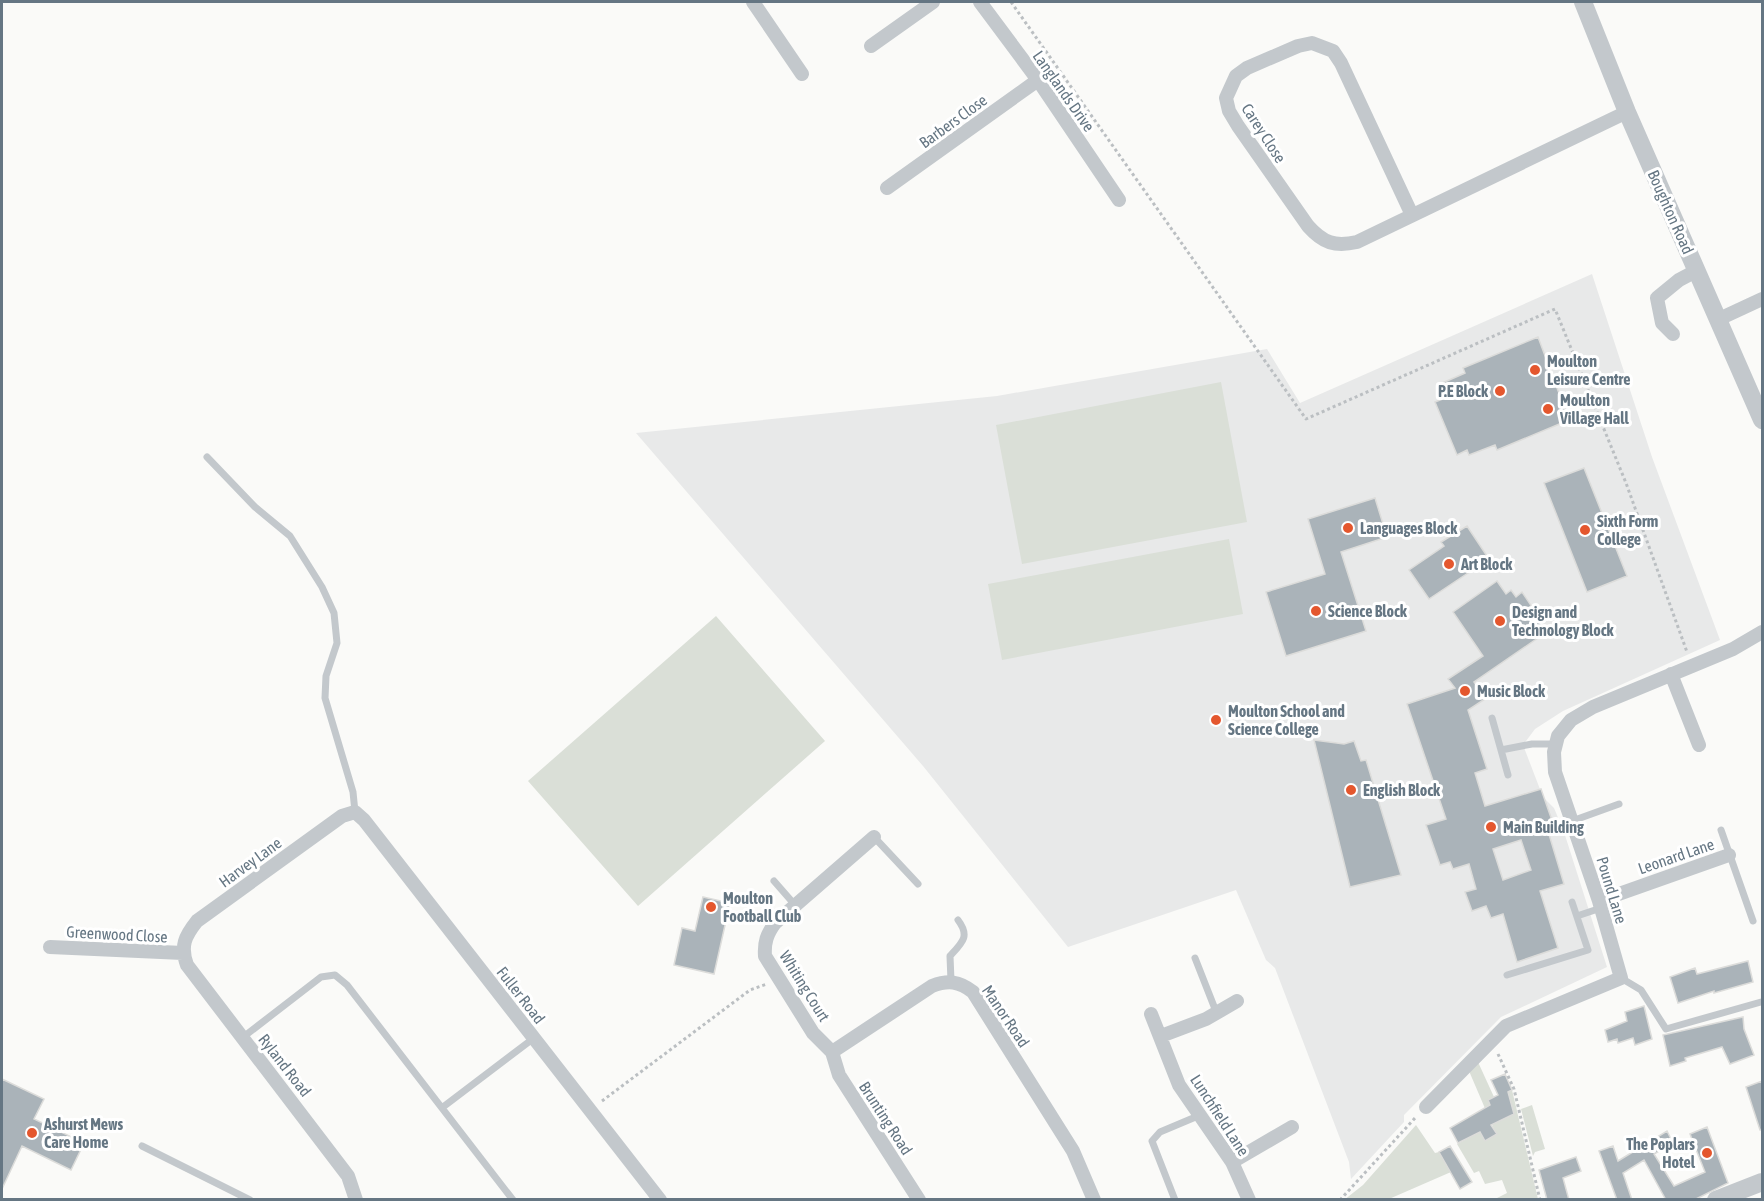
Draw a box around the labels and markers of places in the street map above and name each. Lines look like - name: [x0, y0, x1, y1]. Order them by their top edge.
- place label: Moulton Leisure Centre: [1547, 352, 1631, 388]
- marker: Moulton Leisure Centre: [1528, 363, 1542, 377]
- place label: P.E Block: [1438, 382, 1489, 400]
- marker: P.E Block: [1493, 384, 1507, 398]
- place label: Moulton Village Hall: [1559, 391, 1629, 427]
- marker: Moulton Village Hall: [1541, 402, 1555, 416]
- place label: Sixth Form College: [1597, 512, 1658, 548]
- place label: Languages Block: [1360, 519, 1458, 537]
- marker: Languages Block: [1341, 521, 1355, 535]
- marker: Sixth Form College: [1578, 523, 1592, 537]
- place label: Art Block: [1460, 555, 1513, 573]
- marker: Art Block: [1442, 557, 1456, 571]
- place label: Science Block: [1328, 602, 1408, 620]
- place label: Design and Technology Block: [1512, 603, 1615, 639]
- marker: Science Block: [1309, 604, 1323, 618]
- marker: Design and Technology Block: [1493, 614, 1507, 628]
- place label: Music Block: [1477, 682, 1546, 700]
- marker: Music Block: [1458, 684, 1472, 698]
- place label: Moulton School and Science College: [1228, 702, 1345, 738]
- marker: Moulton School and Science College: [1209, 713, 1223, 727]
- place label: English Block: [1363, 781, 1441, 799]
- marker: English Block: [1344, 783, 1358, 797]
- place label: Main Building: [1503, 818, 1584, 836]
- marker: Main Building: [1484, 820, 1498, 834]
- place label: Moulton Football Club: [723, 889, 802, 925]
- marker: Moulton Football Club: [704, 900, 718, 914]
- place label: Ashurst Mews Care Home: [43, 1115, 124, 1151]
- marker: Ashurst Mews Care Home: [25, 1126, 39, 1140]
- place label: The Poplars Hotel: [1626, 1135, 1696, 1171]
- marker: The Poplars Hotel: [1700, 1146, 1714, 1160]

